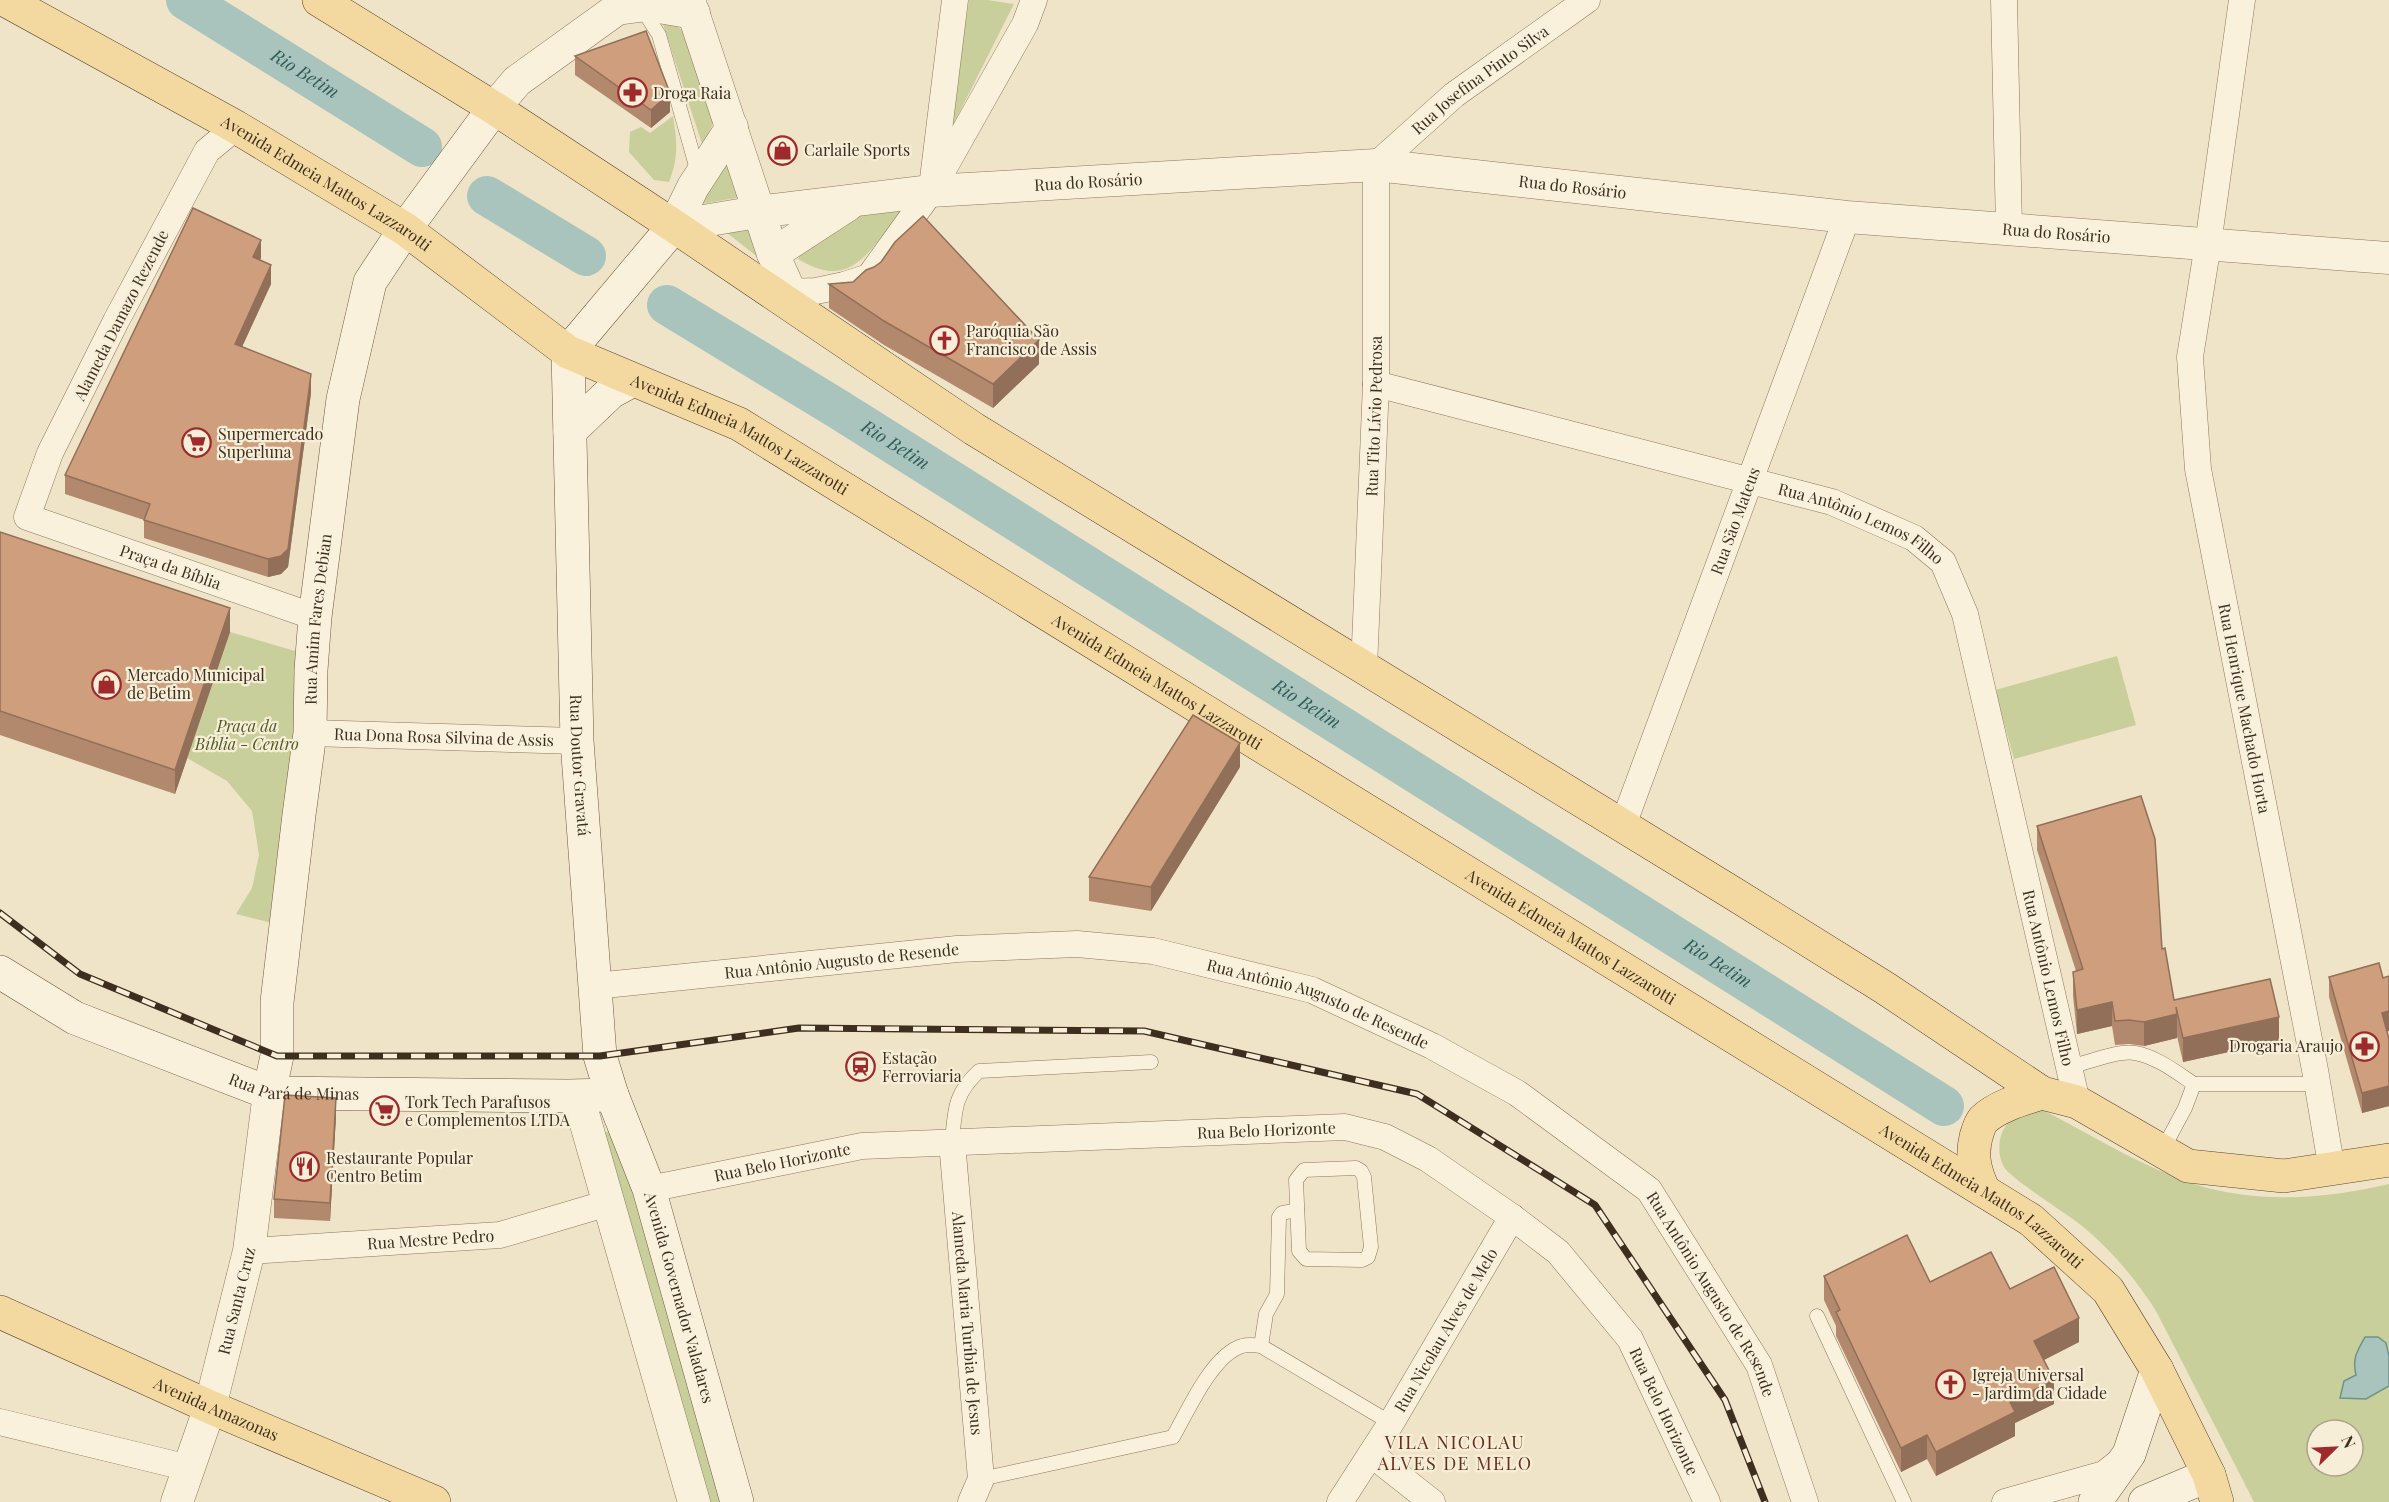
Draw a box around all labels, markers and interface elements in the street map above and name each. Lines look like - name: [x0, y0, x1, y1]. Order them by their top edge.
- street label: Rua Josefina Pinto Silva: [1407, 20, 1552, 138]
- water label: Rio Betim: [266, 42, 344, 103]
- pharmacy icon: Droga Raia: [616, 77, 648, 109]
- place label: Droga Raia: [653, 82, 731, 103]
- street label: Avenida Edmeia Mattos Lazzarotti: [217, 110, 436, 256]
- shop icon: Carlaile Sports: [767, 134, 799, 166]
- place label: Carlaile Sports: [804, 139, 910, 160]
- street label: Rua do Rosário: [1034, 168, 1143, 195]
- street label: Rua do Rosário: [1518, 170, 1628, 203]
- street label: Rua do Rosário: [2002, 218, 2111, 247]
- street label: Alameda Damazo Rezende: [68, 226, 173, 405]
- place label: Paróquia São Francisco de Assis: [966, 320, 1097, 359]
- church icon: Paróquia São Francisco de Assis: [929, 324, 961, 356]
- street label: Rua Tito Lívio Pedrosa: [1360, 336, 1386, 497]
- street label: Avenida Edmeia Mattos Lazzarotti: [627, 368, 853, 499]
- water label: Rio Betim: [857, 413, 934, 475]
- place label: Supermercado Superluna: [218, 423, 324, 462]
- supermarket icon: Supermercado Superluna: [181, 427, 213, 459]
- street label: Rua São Mateus: [1705, 464, 1764, 577]
- street label: Rua Antônio Lemos Filho: [1776, 478, 1949, 569]
- street label: Rua Amim Fares Debian: [299, 532, 336, 705]
- street label: Praça da Bíblia: [117, 539, 224, 594]
- street label: Rua Henrique Machado Horta: [2214, 601, 2276, 815]
- street label: Avenida Edmeia Mattos Lazzarotti: [1048, 608, 1267, 754]
- place label: Mercado Municipal de Betim: [127, 664, 265, 703]
- shop icon: Mercado Municipal de Betim: [90, 668, 122, 700]
- water label: Rio Betim: [1268, 673, 1346, 734]
- street label: Rua Doutor Gravatá: [566, 694, 595, 837]
- park label: Praça da Bíblia - Centro: [194, 715, 299, 754]
- street label: Rua Dona Rosa Silvina de Assis: [334, 723, 554, 750]
- street label: Avenida Edmeia Mattos Lazzarotti: [1461, 863, 1681, 1009]
- street label: Rua Antônio Lemos Filho: [2019, 888, 2079, 1068]
- water label: Rio Betim: [1679, 932, 1757, 993]
- street label: Rua Antônio Augusto de Resende: [723, 938, 960, 983]
- street label: Rua Antônio Augusto de Resende: [1205, 954, 1433, 1053]
- pharmacy icon: Drogaria Araujo: [2348, 1030, 2380, 1062]
- place label: Drogaria Araujo: [2229, 1035, 2343, 1056]
- place label: Estação Ferroviaria: [882, 1047, 962, 1086]
- station icon: Estação Ferroviaria: [845, 1051, 877, 1083]
- street label: Rua Pará de Minas: [226, 1068, 359, 1104]
- place label: Tork Tech Parafusos e Complementos LTDA: [405, 1091, 571, 1130]
- supermarket icon: Tork Tech Parafusos e Complementos LTDA: [368, 1095, 400, 1127]
- street label: Rua Belo Horizonte: [1197, 1116, 1336, 1143]
- street label: Avenida Edmeia Mattos Lazzarotti: [1875, 1118, 2088, 1273]
- street label: Rua Belo Horizonte: [712, 1138, 852, 1186]
- place label: Restaurante Popular Centro Betim: [326, 1147, 473, 1186]
- restaurant icon: Restaurante Popular Centro Betim: [289, 1151, 321, 1183]
- street label: Rua Antônio Augusto de Resende: [1642, 1187, 1780, 1399]
- street label: Avenida Governador Valadares: [640, 1188, 720, 1405]
- street label: Alameda Maria Turíbia de Jesus: [948, 1210, 988, 1436]
- street label: Rua Mestre Pedro: [366, 1224, 495, 1253]
- street label: Rua Santa Cruz: [213, 1244, 260, 1357]
- street label: Rua Nicolau Alves de Melo: [1389, 1244, 1502, 1416]
- street label: Rua Belo Horizonte: [1625, 1344, 1704, 1478]
- place label: Igreja Universal - Jardim da Cidade: [1972, 1364, 2107, 1403]
- church icon: Igreja Universal - Jardim da Cidade: [1935, 1368, 1967, 1400]
- street label: Avenida Amazonas: [150, 1372, 282, 1445]
- north arrow: [2305, 1418, 2365, 1478]
- district label: VILA NICOLAU ALVES DE MELO: [1377, 1430, 1533, 1475]
- text: N: [2337, 1432, 2361, 1452]

